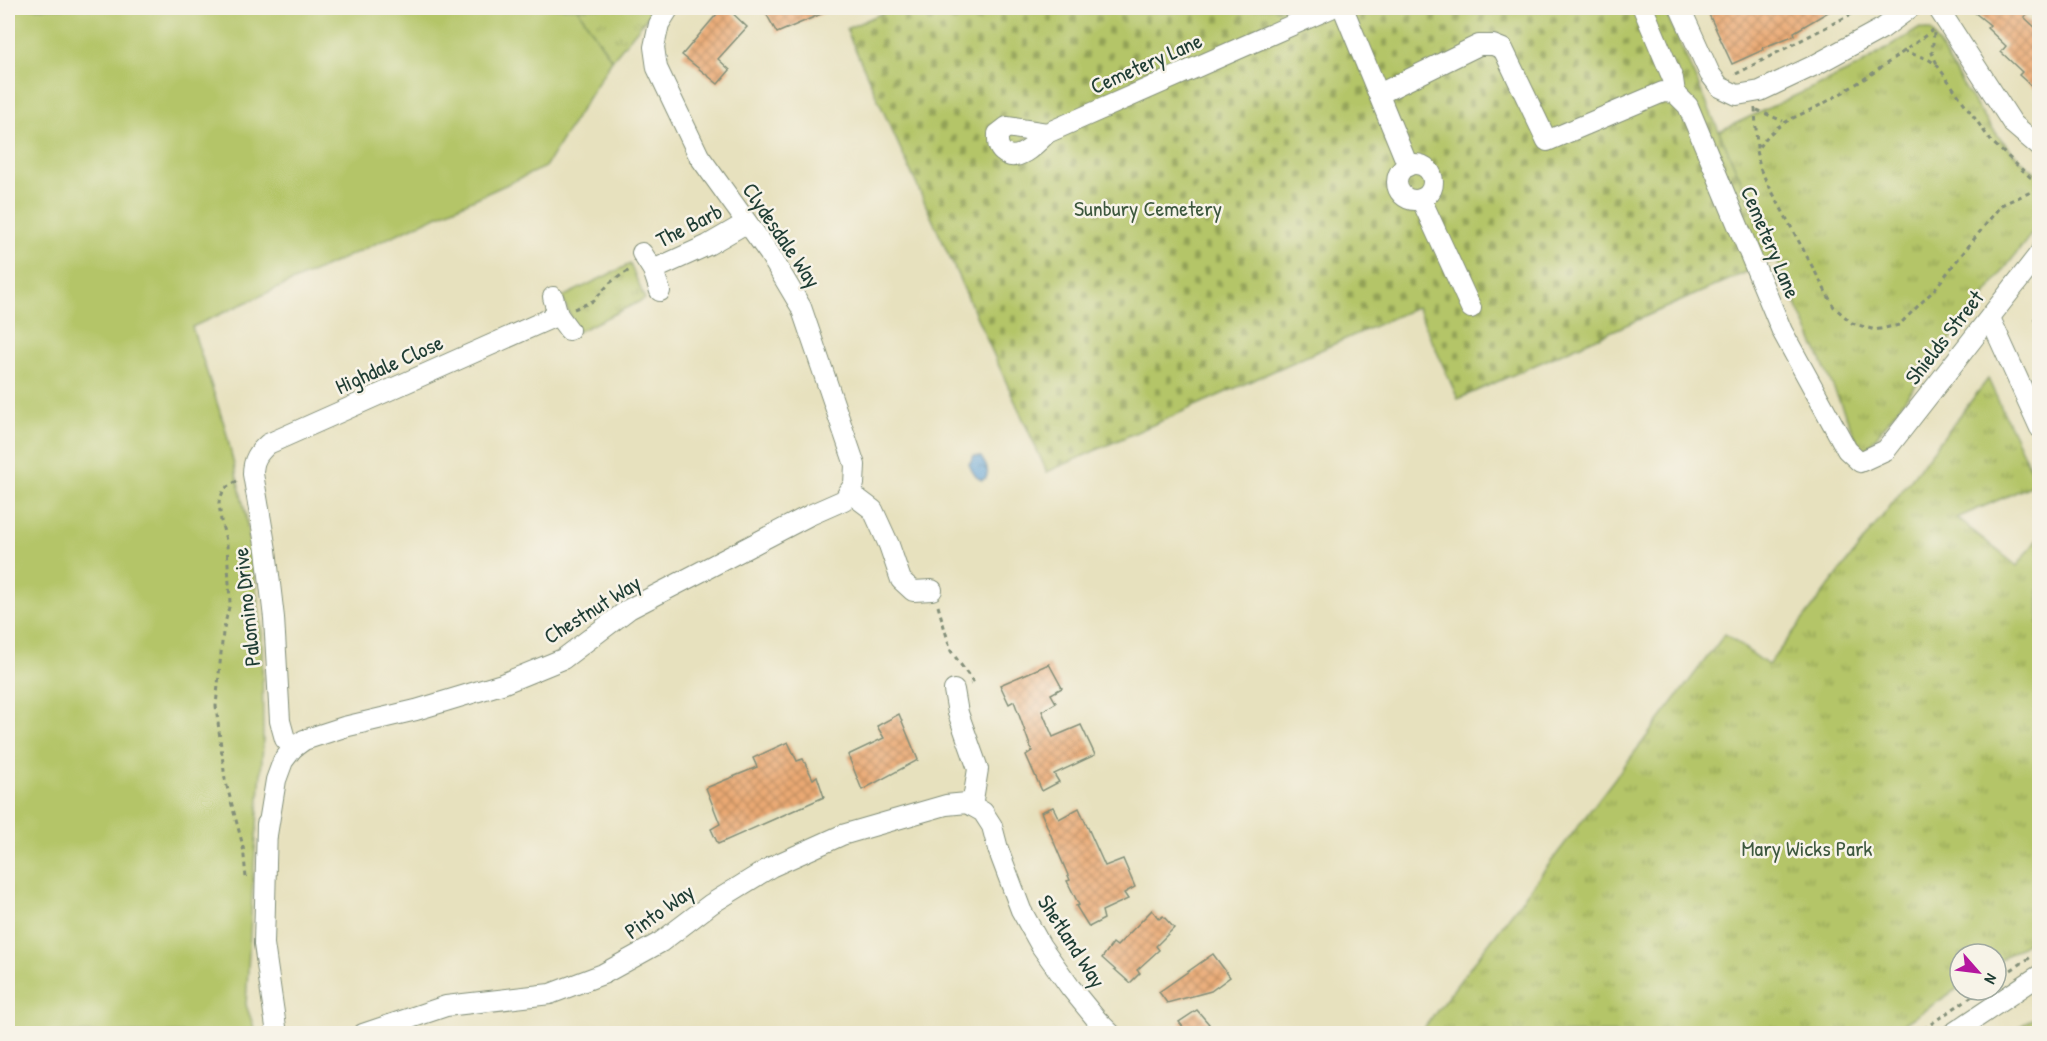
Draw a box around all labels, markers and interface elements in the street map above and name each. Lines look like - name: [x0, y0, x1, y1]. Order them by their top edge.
- street label: Cemetery Lane: [1085, 25, 1207, 101]
- street label: Clydesdale Way: [736, 176, 828, 294]
- street label: Cemetery Lane: [1734, 181, 1808, 303]
- park label: Sunbury Cemetery: [1074, 193, 1222, 223]
- street label: The Barb: [651, 196, 727, 254]
- street label: Shields Street: [1898, 283, 1991, 390]
- street label: Highdale Close: [330, 327, 448, 401]
- street label: Palomino Drive: [225, 546, 267, 668]
- street label: Chestnut Way: [538, 567, 646, 651]
- park label: Mary Wicks Park: [1741, 833, 1873, 863]
- street label: Pinto Way: [618, 876, 700, 946]
- street label: Shetland Way: [1031, 889, 1113, 993]
- north arrow: [1948, 942, 2008, 1002]
- text: N: [1979, 970, 2003, 988]

